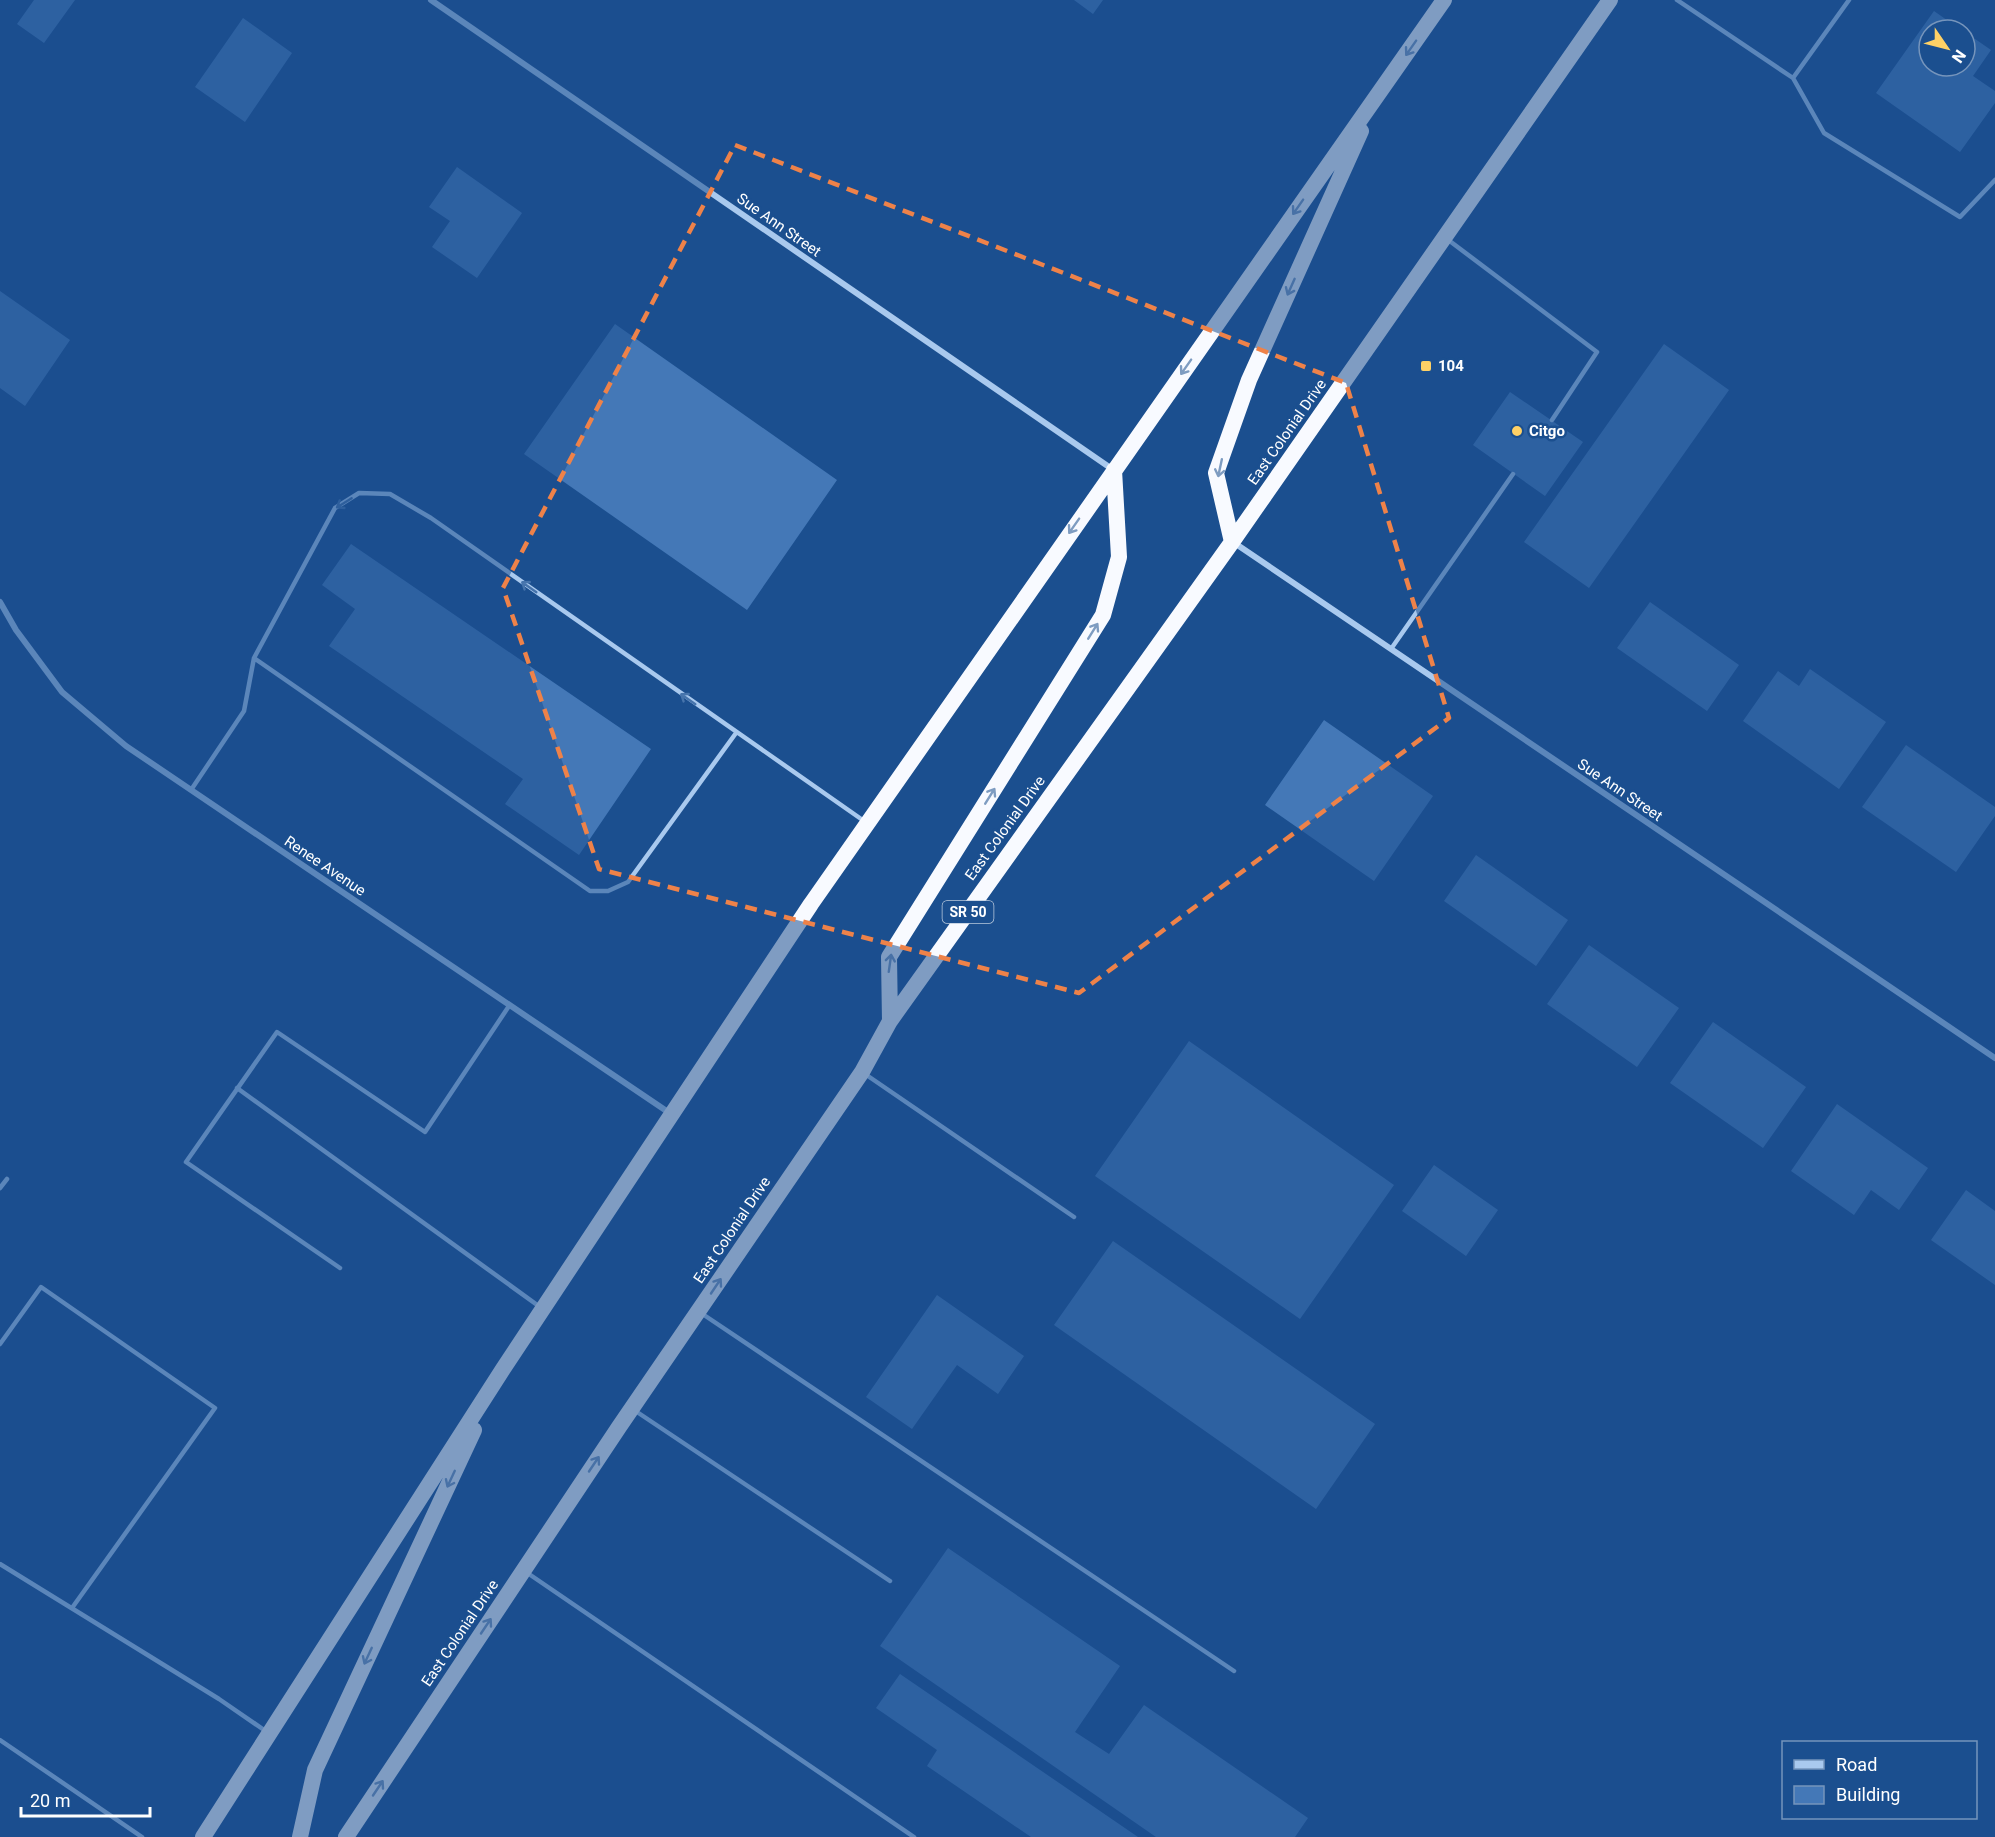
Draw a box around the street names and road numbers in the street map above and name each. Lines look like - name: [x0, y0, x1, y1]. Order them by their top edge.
- street label: Sue Ann Street: [733, 189, 825, 261]
- street label: East Colonial Drive: [1244, 376, 1330, 488]
- street label: Sue Ann Street: [1574, 755, 1666, 825]
- street label: East Colonial Drive: [961, 772, 1049, 884]
- street label: Renee Avenue: [281, 832, 369, 900]
- road number: SR 50: [942, 901, 994, 923]
- street label: East Colonial Drive: [690, 1173, 774, 1287]
- street label: East Colonial Drive: [418, 1576, 502, 1690]

